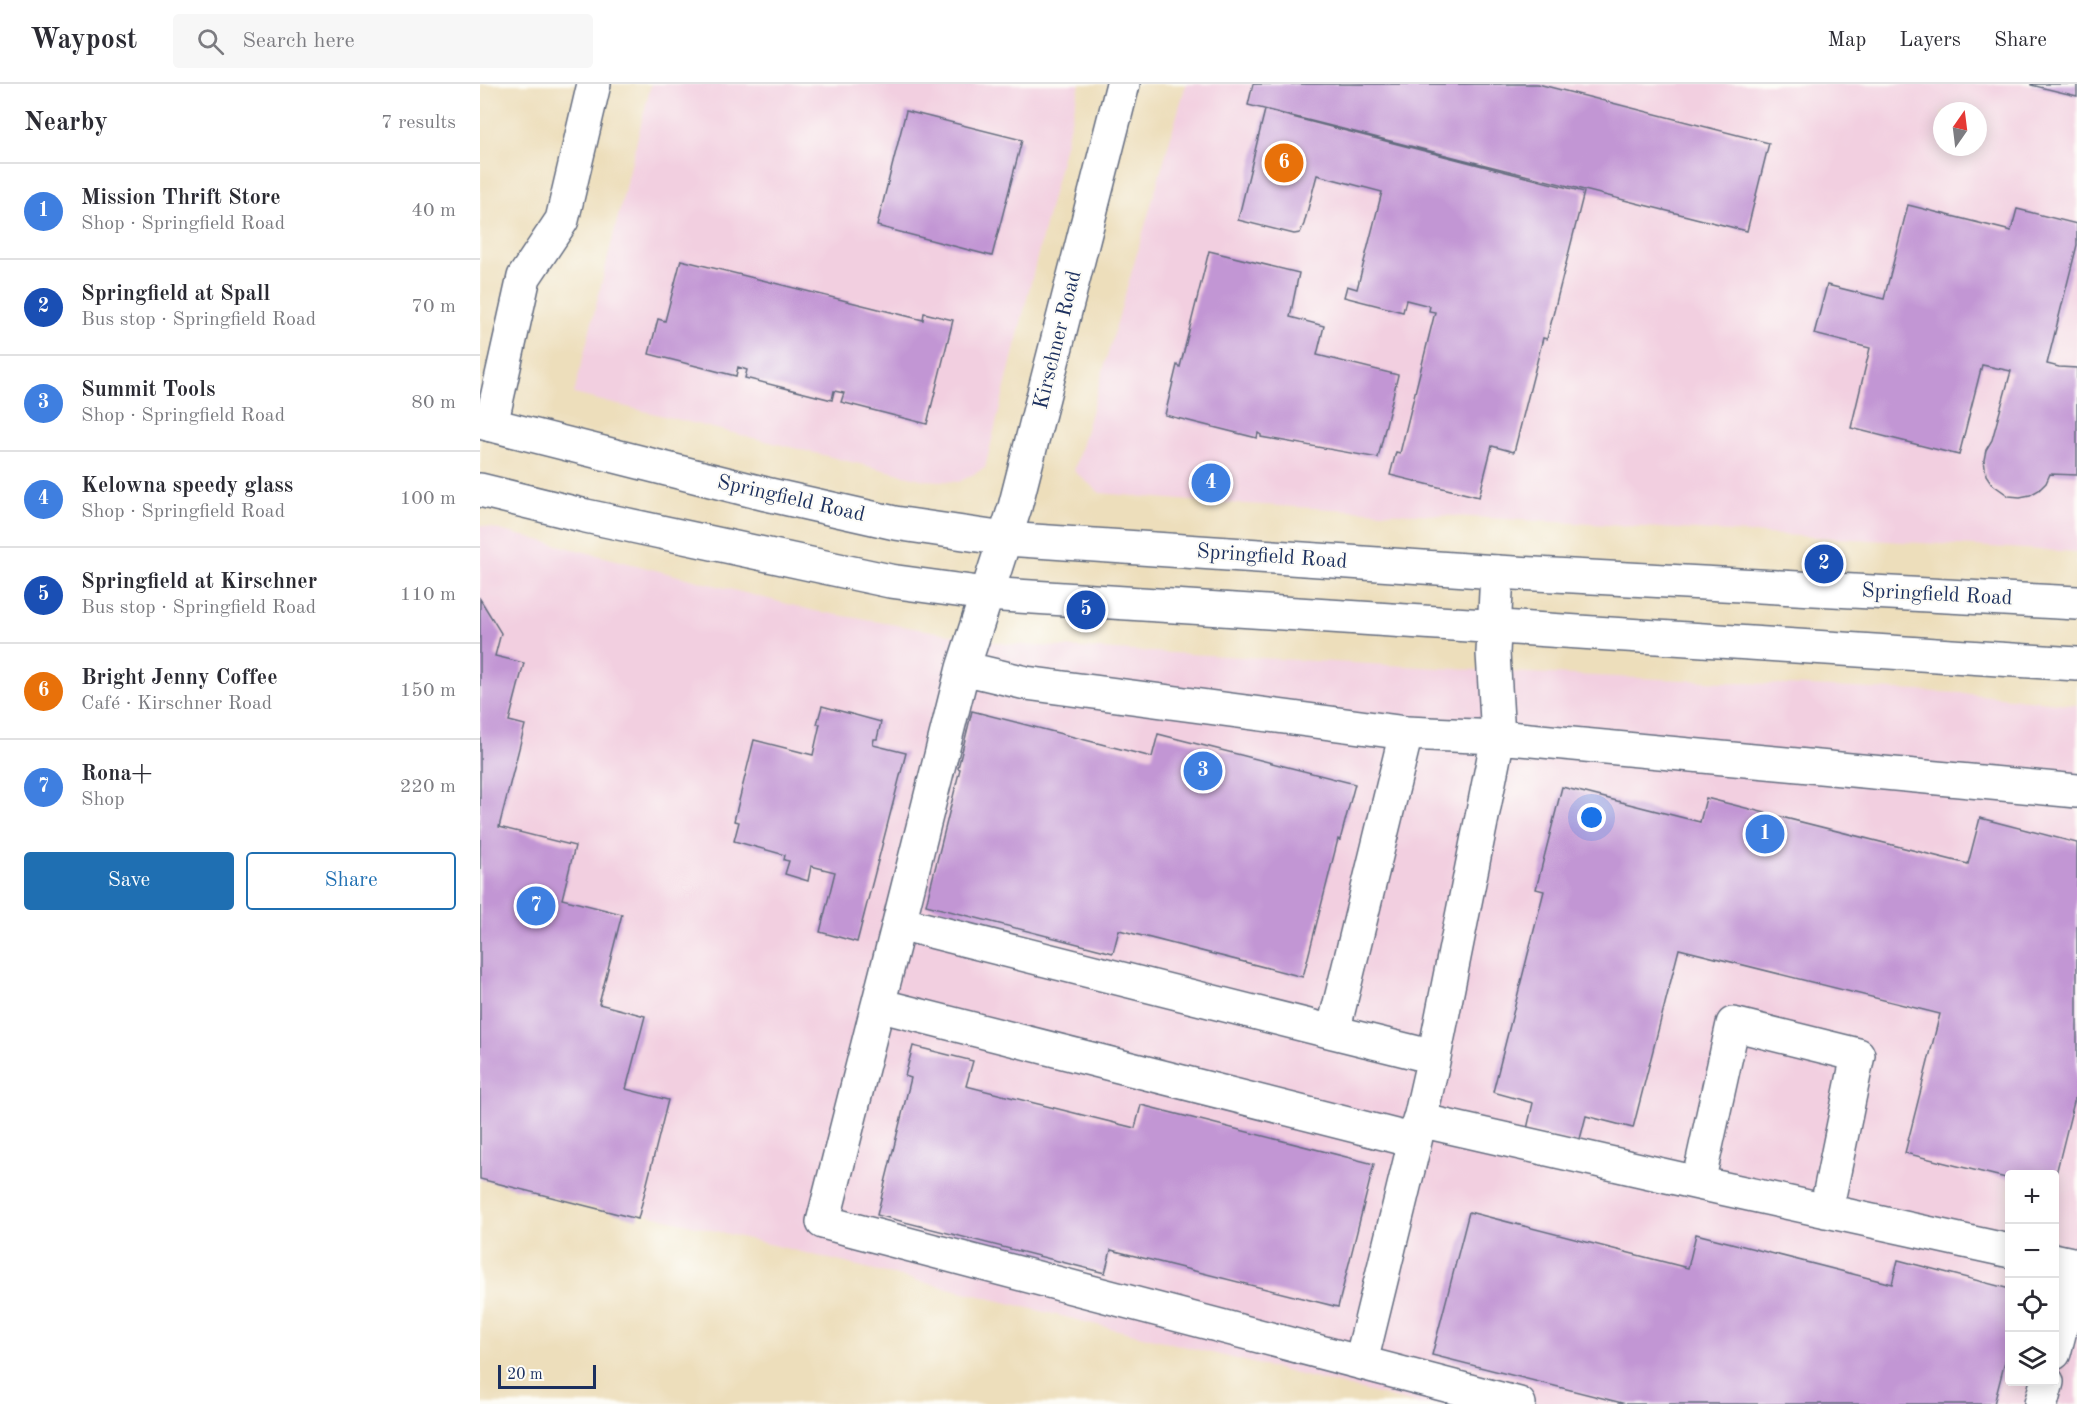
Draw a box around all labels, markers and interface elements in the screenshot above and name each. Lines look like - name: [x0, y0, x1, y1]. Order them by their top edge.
- search box: [173, 14, 593, 68]
- icon: search: [194, 25, 227, 58]
- text: Waypost: [30, 27, 137, 55]
- text: Search here: [242, 30, 355, 52]
- text: Map: [1827, 30, 1866, 51]
- text: Layers: [1899, 30, 1961, 51]
- text: Share: [1994, 30, 2047, 51]
- north arrow: [1933, 102, 1987, 156]
- text: Nearby: [24, 110, 108, 136]
- text: 7 results: [381, 113, 456, 133]
- pin: 6: [1264, 140, 1304, 185]
- text: Mission Thrift Store: [81, 187, 281, 209]
- text: 1: [38, 201, 49, 221]
- text: 40 m: [411, 201, 456, 221]
- text: Shop · Springfield Road: [81, 214, 285, 234]
- street label: Kirschner Road: [1031, 268, 1085, 411]
- text: Springfield at Spall: [81, 283, 270, 305]
- text: 2: [38, 297, 49, 317]
- text: 70 m: [411, 297, 456, 317]
- text: Bus stop · Springfield Road: [81, 310, 316, 330]
- text: Summit Tools: [81, 379, 215, 401]
- text: 3: [38, 393, 49, 413]
- text: 80 m: [411, 393, 456, 413]
- text: Shop · Springfield Road: [81, 406, 285, 426]
- pin: 4: [1192, 460, 1230, 506]
- street label: Springfield Road: [715, 472, 867, 526]
- text: Kelowna speedy glass: [81, 475, 293, 497]
- text: 4: [38, 489, 49, 509]
- text: 100 m: [400, 489, 456, 509]
- text: Shop · Springfield Road: [81, 502, 285, 522]
- street label: Springfield Road: [1196, 541, 1348, 573]
- pin: 2: [1804, 542, 1844, 586]
- text: Springfield at Kirschner: [81, 571, 317, 593]
- street label: Springfield Road: [1861, 581, 2013, 609]
- text: 5: [38, 585, 49, 605]
- text: 110 m: [400, 585, 456, 605]
- pin: 5: [1066, 588, 1106, 632]
- text: Bus stop · Springfield Road: [81, 598, 316, 618]
- text: Bright Jenny Coffee: [81, 667, 278, 689]
- text: 6: [38, 681, 49, 701]
- text: 150 m: [400, 681, 456, 701]
- text: Café · Kirschner Road: [81, 694, 272, 714]
- pin: 3: [1184, 748, 1222, 794]
- text: Rona+: [81, 763, 152, 785]
- text: 7: [38, 777, 49, 797]
- text: 220 m: [400, 777, 456, 797]
- text: Shop: [81, 790, 125, 810]
- your location: [1577, 803, 1606, 832]
- pin: 1: [1746, 812, 1784, 856]
- button: Save: [24, 852, 234, 910]
- button: Share: [246, 852, 456, 910]
- pin: 7: [516, 884, 556, 928]
- map controls: [2005, 1170, 2059, 1386]
- button: +: [2005, 1170, 2059, 1224]
- button: −: [2005, 1224, 2059, 1278]
- button: locate: [2005, 1278, 2059, 1332]
- button: layers: [2005, 1332, 2059, 1386]
- scale bar: [498, 1362, 596, 1390]
- text: 20 m: [507, 1367, 543, 1383]

